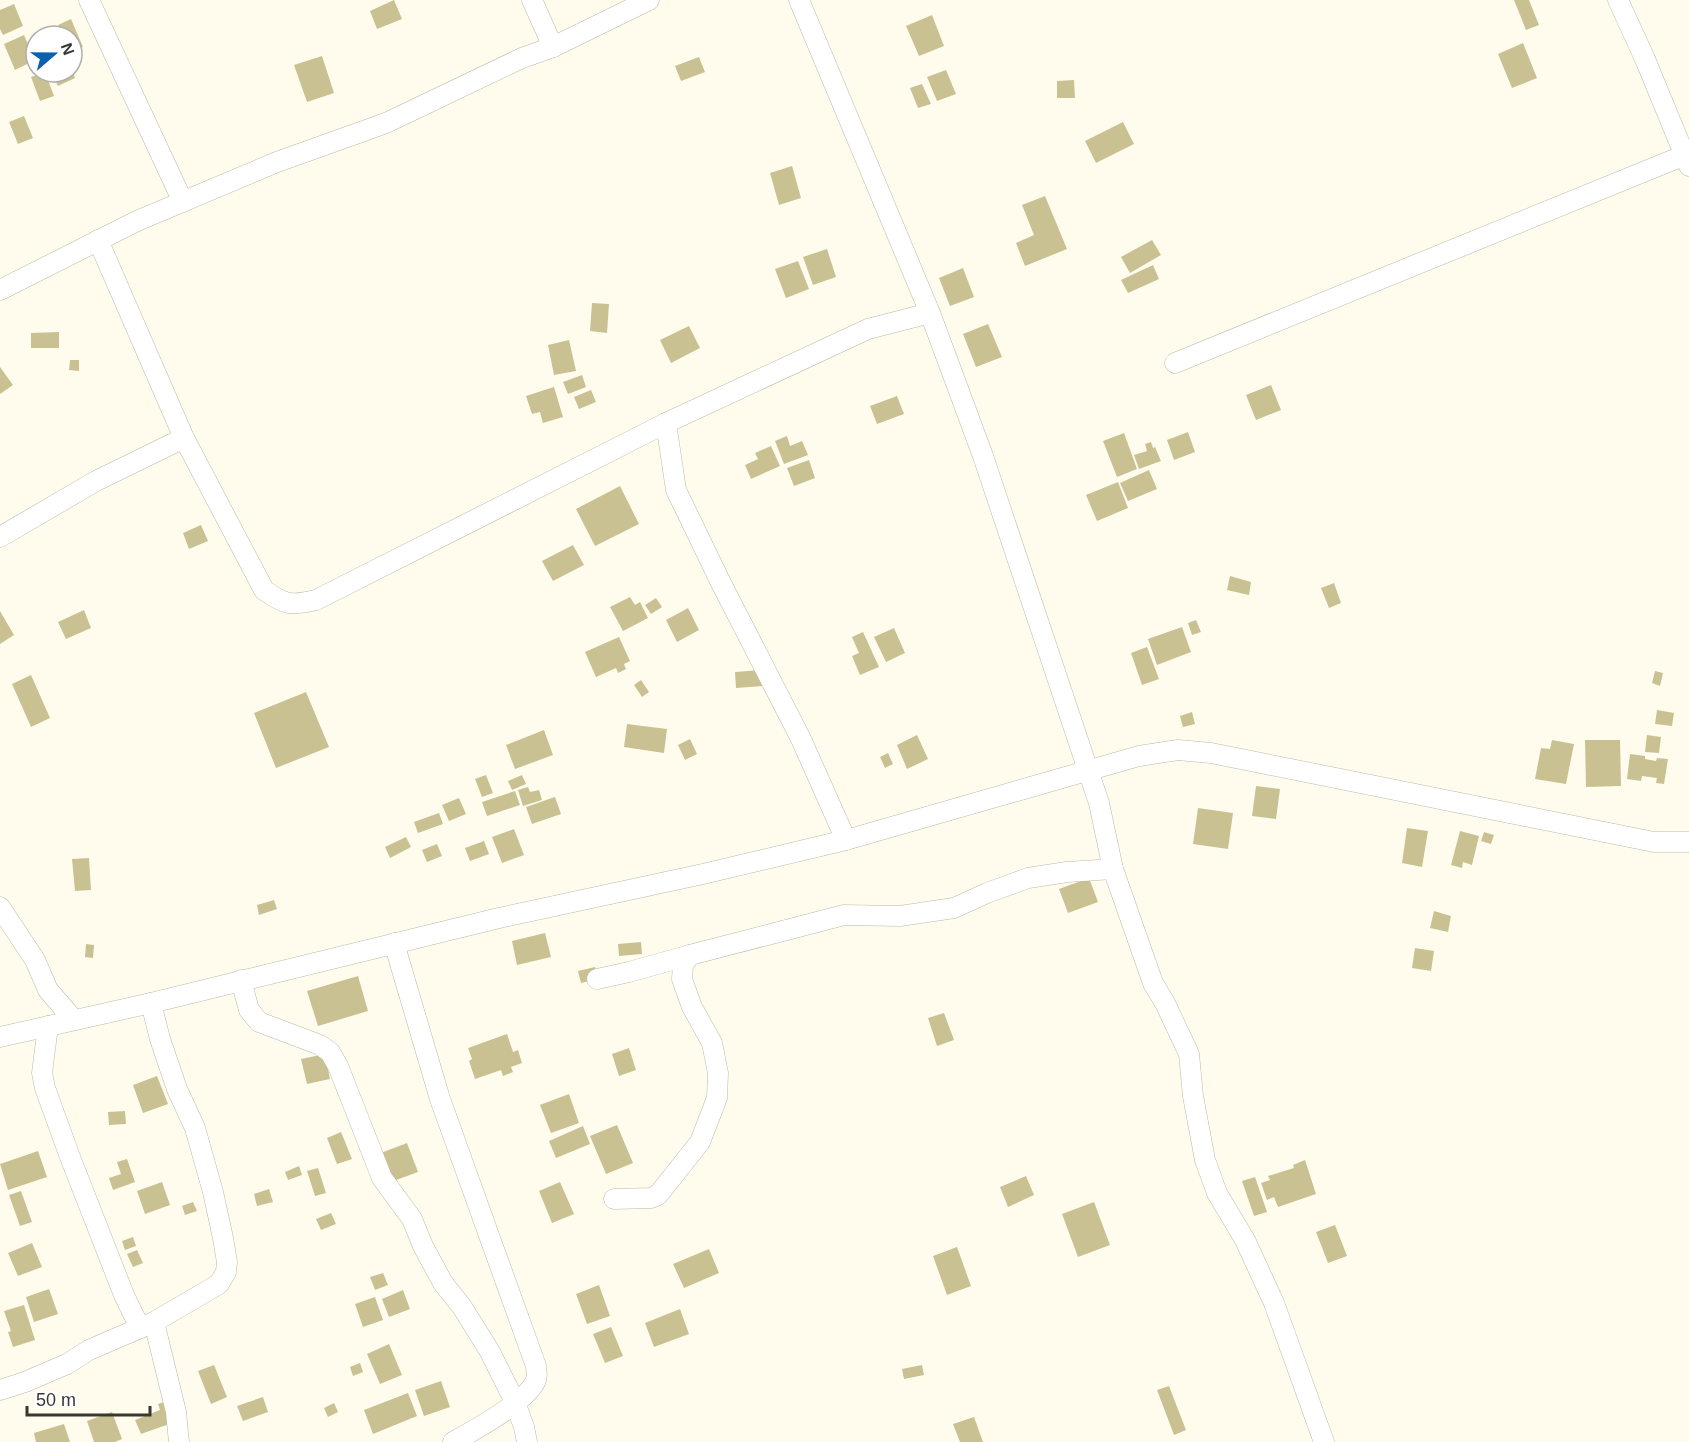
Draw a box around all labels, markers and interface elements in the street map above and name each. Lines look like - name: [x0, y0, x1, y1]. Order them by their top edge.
- north arrow: [24, 24, 84, 84]
- text: N: [58, 41, 78, 57]
- scale bar: [27, 1379, 150, 1417]
- text: 50 m: [36, 1390, 76, 1410]

